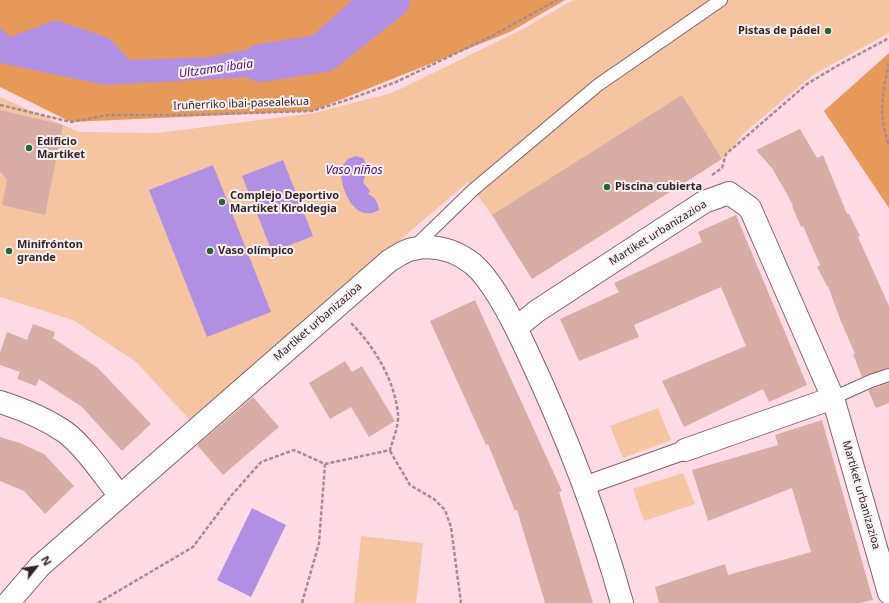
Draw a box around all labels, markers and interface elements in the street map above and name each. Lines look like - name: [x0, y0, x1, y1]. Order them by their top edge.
- place label: Pistas de pádel: [738, 24, 820, 38]
- marker: Pistas de pádel: [823, 26, 833, 36]
- water label: Ultzama ibaia: [178, 57, 254, 81]
- street label: Iruñerriko ibai-pasealekua: [173, 95, 309, 113]
- place label: Edificio Martiket: [37, 135, 85, 161]
- marker: Edificio Martiket: [24, 143, 34, 153]
- water label: Vaso niños: [325, 164, 383, 178]
- place label: Piscina cubierta: [615, 180, 702, 194]
- marker: Piscina cubierta: [602, 182, 612, 192]
- place label: Complejo Deportivo Martiket Kiroldegia: [230, 189, 339, 215]
- marker: Complejo Deportivo Martiket Kiroldegia: [217, 197, 227, 207]
- street label: Martiket urbanizazioa: [607, 198, 709, 268]
- place label: Minifrónton grande: [17, 238, 83, 264]
- place label: Vaso olímpico: [218, 244, 294, 258]
- marker: Minifrónton grande: [4, 246, 14, 256]
- marker: Vaso olímpico: [205, 246, 215, 256]
- street label: Martiket urbanizazioa: [271, 280, 365, 364]
- street label: Martiket urbanizazioa: [839, 439, 883, 551]
- north arrow: [16, 547, 56, 587]
- text: N: [38, 553, 55, 568]

